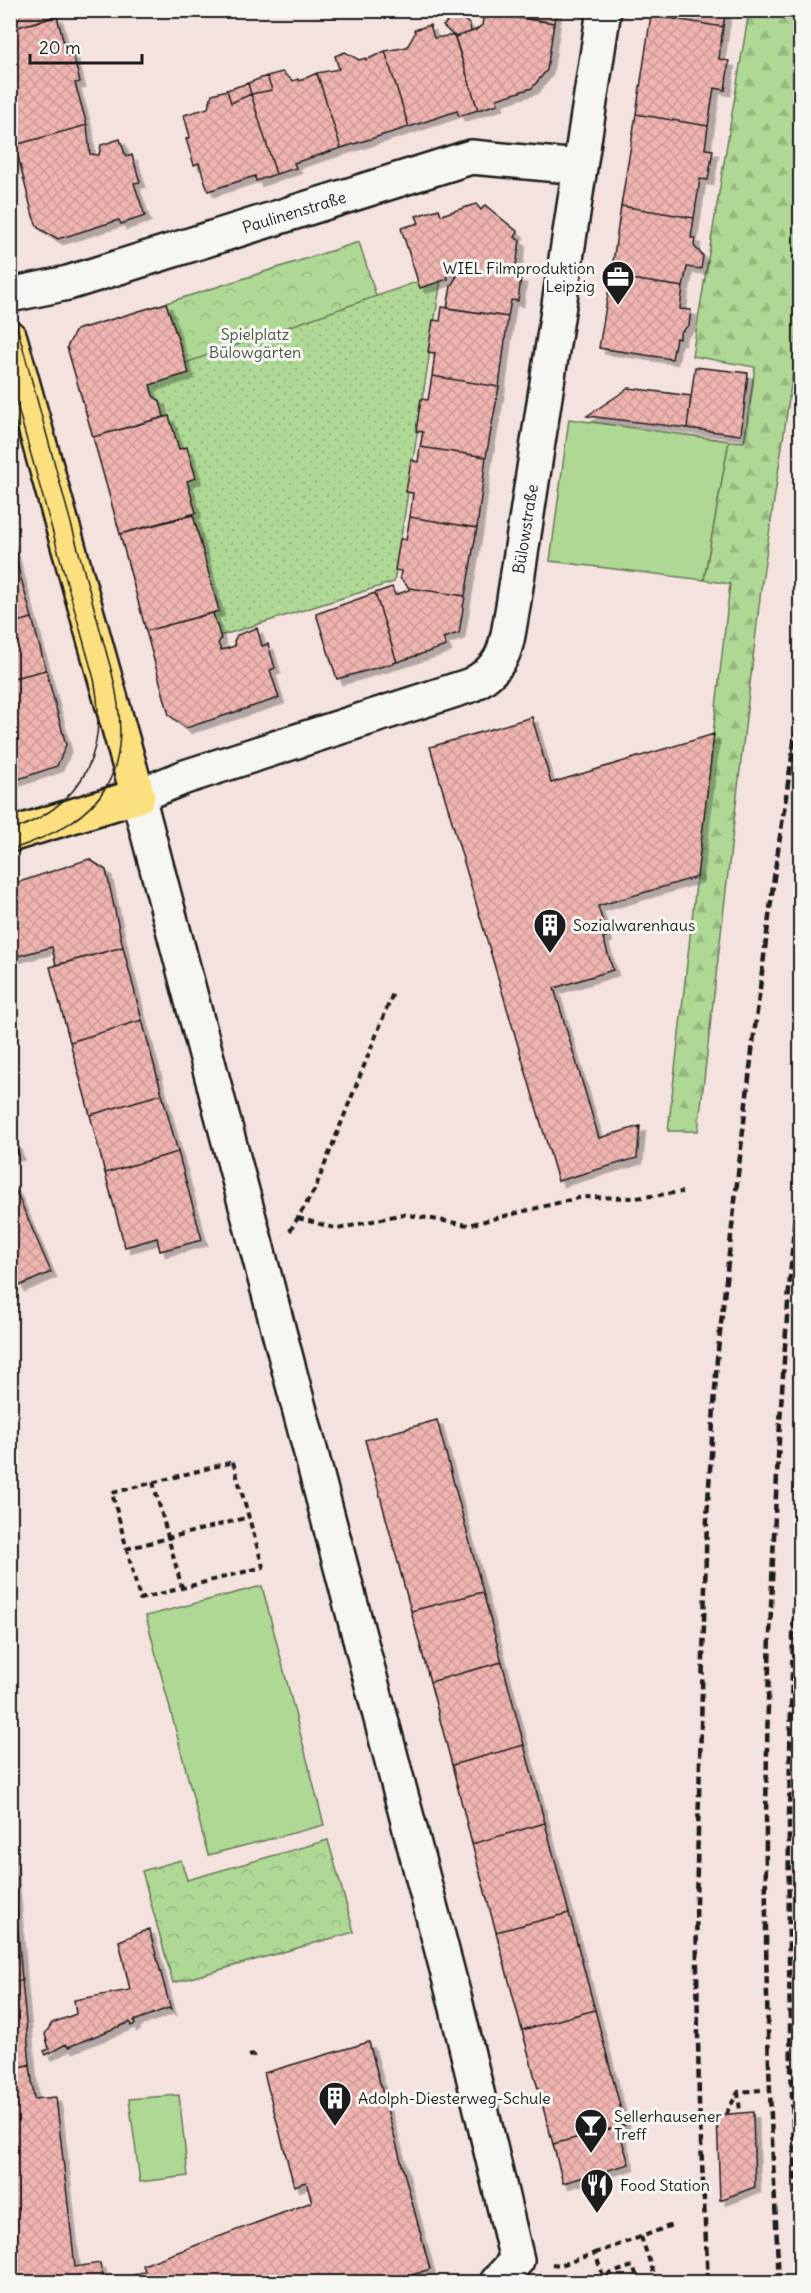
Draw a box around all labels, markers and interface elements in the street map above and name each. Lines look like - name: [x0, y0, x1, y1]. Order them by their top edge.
- scale bar: [30, 27, 142, 65]
- text: 20 m: [39, 36, 81, 59]
- street label: Paulinenstraße: [240, 187, 348, 237]
- place label: WIEL Filmproduktion Leipzig: [443, 258, 595, 296]
- office icon: WIEL Filmproduktion Leipzig: [600, 259, 636, 306]
- park label: Spielplatz Bülowgärten: [209, 324, 301, 362]
- street label: Bülowstraße: [508, 483, 542, 575]
- building icon: Sozialwarenhaus: [532, 907, 568, 954]
- place label: Sozialwarenhaus: [573, 915, 695, 935]
- building icon: Adolph-Diesterweg-Schule: [317, 2080, 353, 2127]
- place label: Adolph-Diesterweg-Schule: [358, 2088, 551, 2108]
- place label: Sellerhausener Treff: [614, 2106, 722, 2144]
- bar icon: Sellerhausener Treff: [573, 2107, 609, 2154]
- restaurant icon: Food Station: [579, 2167, 615, 2214]
- place label: Food Station: [620, 2175, 710, 2195]

